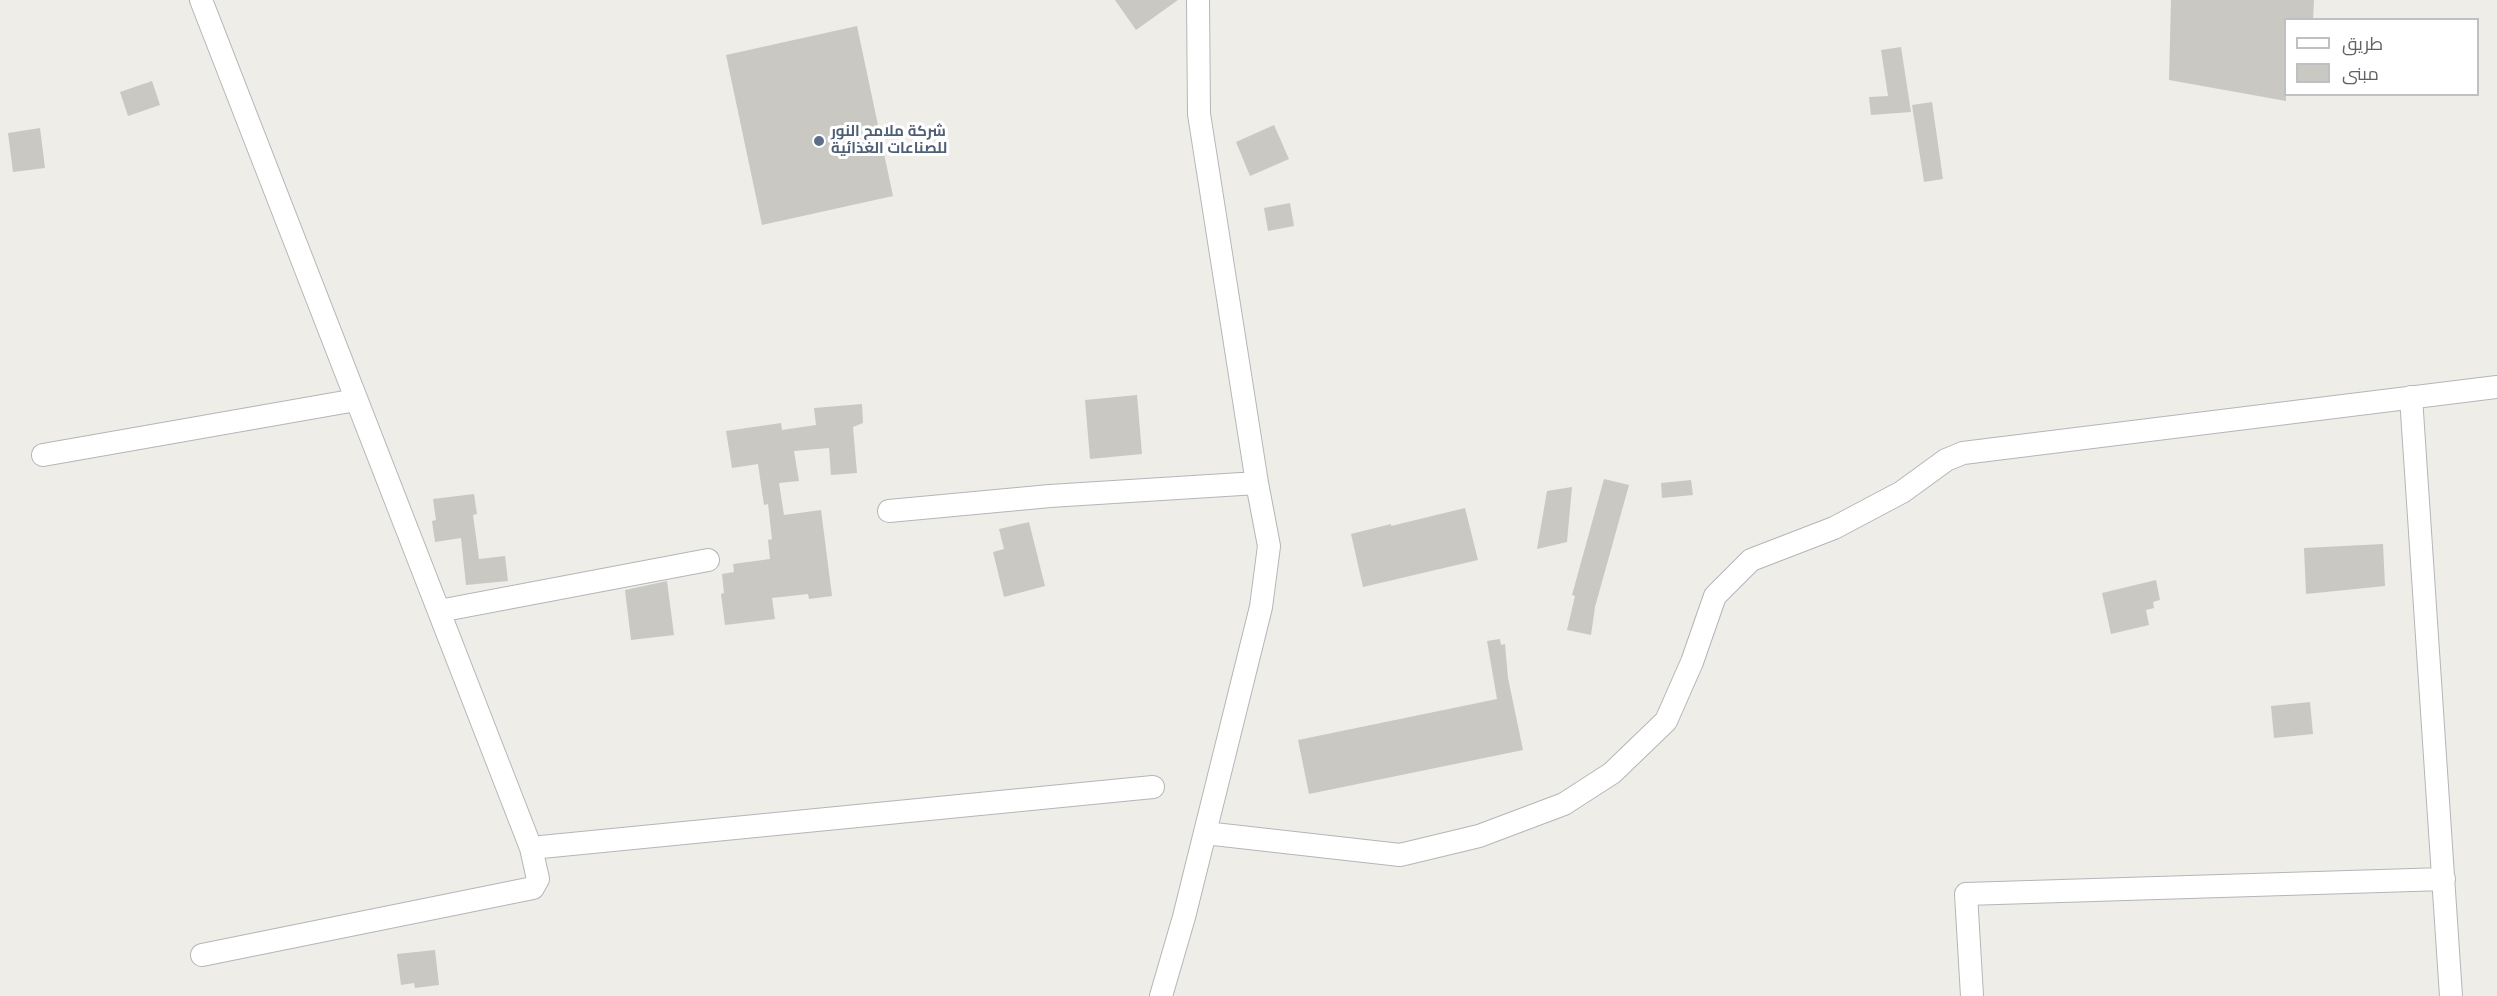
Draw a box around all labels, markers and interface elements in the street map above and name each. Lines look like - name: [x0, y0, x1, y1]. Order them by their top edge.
- legend: [2284, 18, 2479, 96]
- text: طريق: [2342, 33, 2383, 54]
- text: مبنى: [2342, 63, 2379, 84]
- place label: شركة ملامح النور للصناعات الغذائية: [831, 123, 947, 158]
- marker: شركة ملامح النور للصناعات الغذائية: [812, 134, 826, 148]

